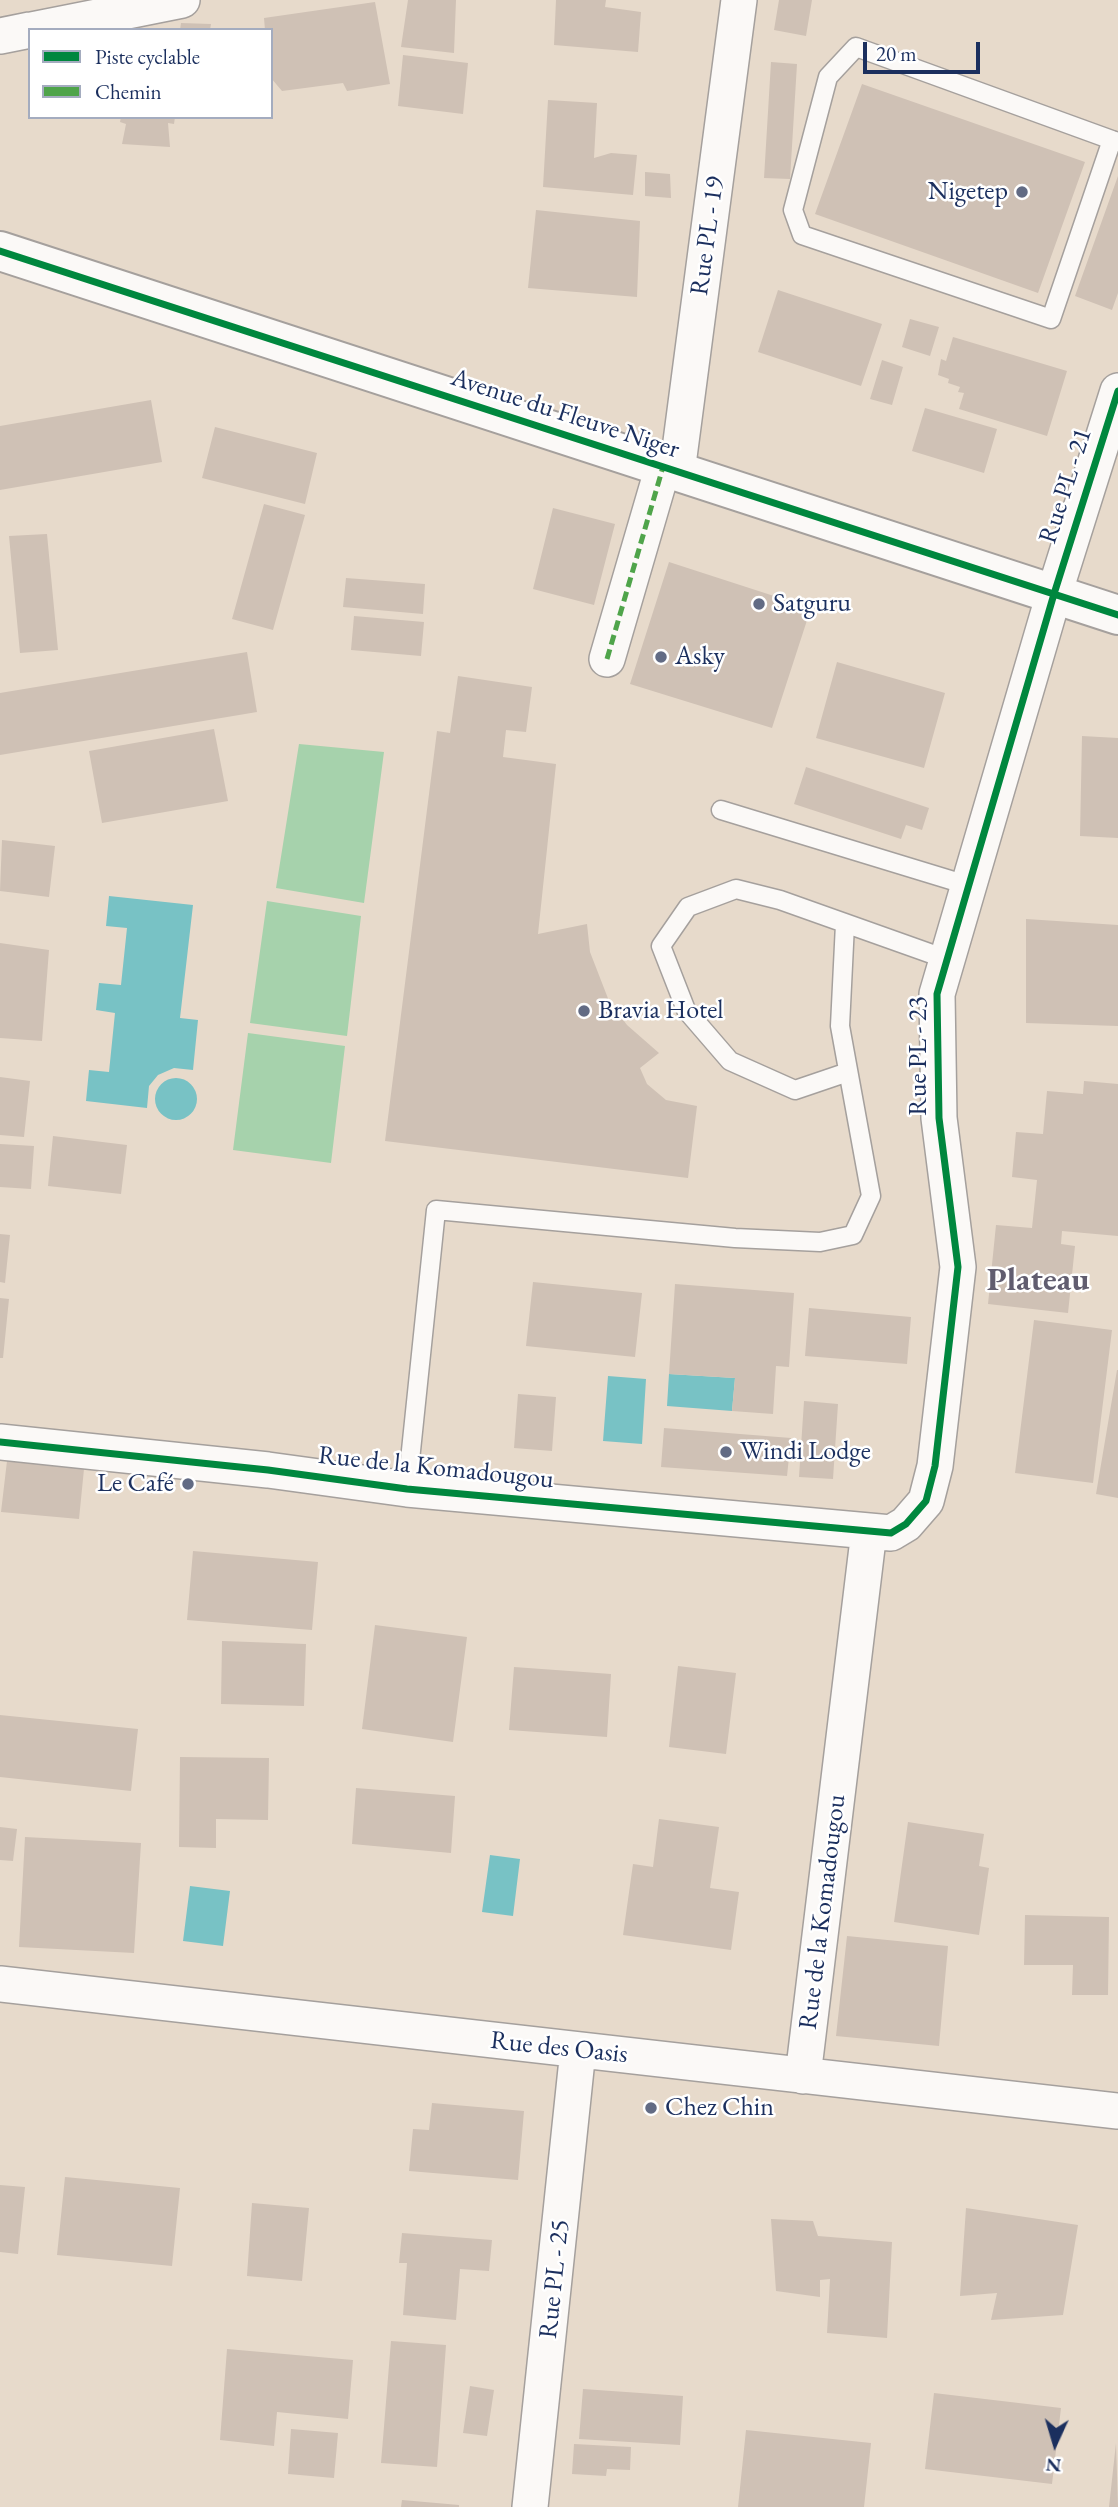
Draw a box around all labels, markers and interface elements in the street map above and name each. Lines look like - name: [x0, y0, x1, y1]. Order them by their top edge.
- legend: [28, 28, 273, 119]
- scale bar: [866, 28, 983, 72]
- text: 20 m: [876, 40, 917, 67]
- text: Piste cyclable: [95, 43, 200, 70]
- text: Chemin: [95, 78, 162, 105]
- street label: Rue PL - 19: [684, 175, 732, 297]
- place label: Nigetep: [928, 176, 1008, 208]
- marker: Nigetep: [1014, 184, 1030, 200]
- street label: Avenue du Fleuve Niger: [447, 362, 683, 466]
- street label: Rue PL - 21: [1033, 424, 1099, 548]
- place label: Satguru: [773, 588, 851, 620]
- marker: Satguru: [751, 596, 767, 612]
- place label: Asky: [675, 641, 725, 673]
- marker: Asky: [653, 649, 669, 665]
- place label: Bravia Hotel: [598, 995, 724, 1027]
- street label: Rue PL - 23: [903, 996, 935, 1116]
- marker: Bravia Hotel: [576, 1003, 592, 1019]
- district label: Plateau: [987, 1261, 1089, 1301]
- place label: Windi Lodge: [740, 1436, 871, 1468]
- street label: Rue de la Komadougou: [317, 1440, 555, 1496]
- marker: Windi Lodge: [718, 1444, 734, 1460]
- place label: Le Café: [97, 1468, 174, 1500]
- marker: Le Café: [180, 1476, 196, 1492]
- street label: Rue de la Komadougou: [793, 1793, 853, 2031]
- street label: Rue des Oasis: [489, 2025, 629, 2071]
- place label: Chez Chin: [665, 2092, 774, 2124]
- marker: Chez Chin: [643, 2100, 659, 2116]
- street label: Rue PL - 25: [533, 2218, 577, 2340]
- north arrow: [1020, 2409, 1090, 2479]
- text: N: [1045, 2452, 1062, 2478]

